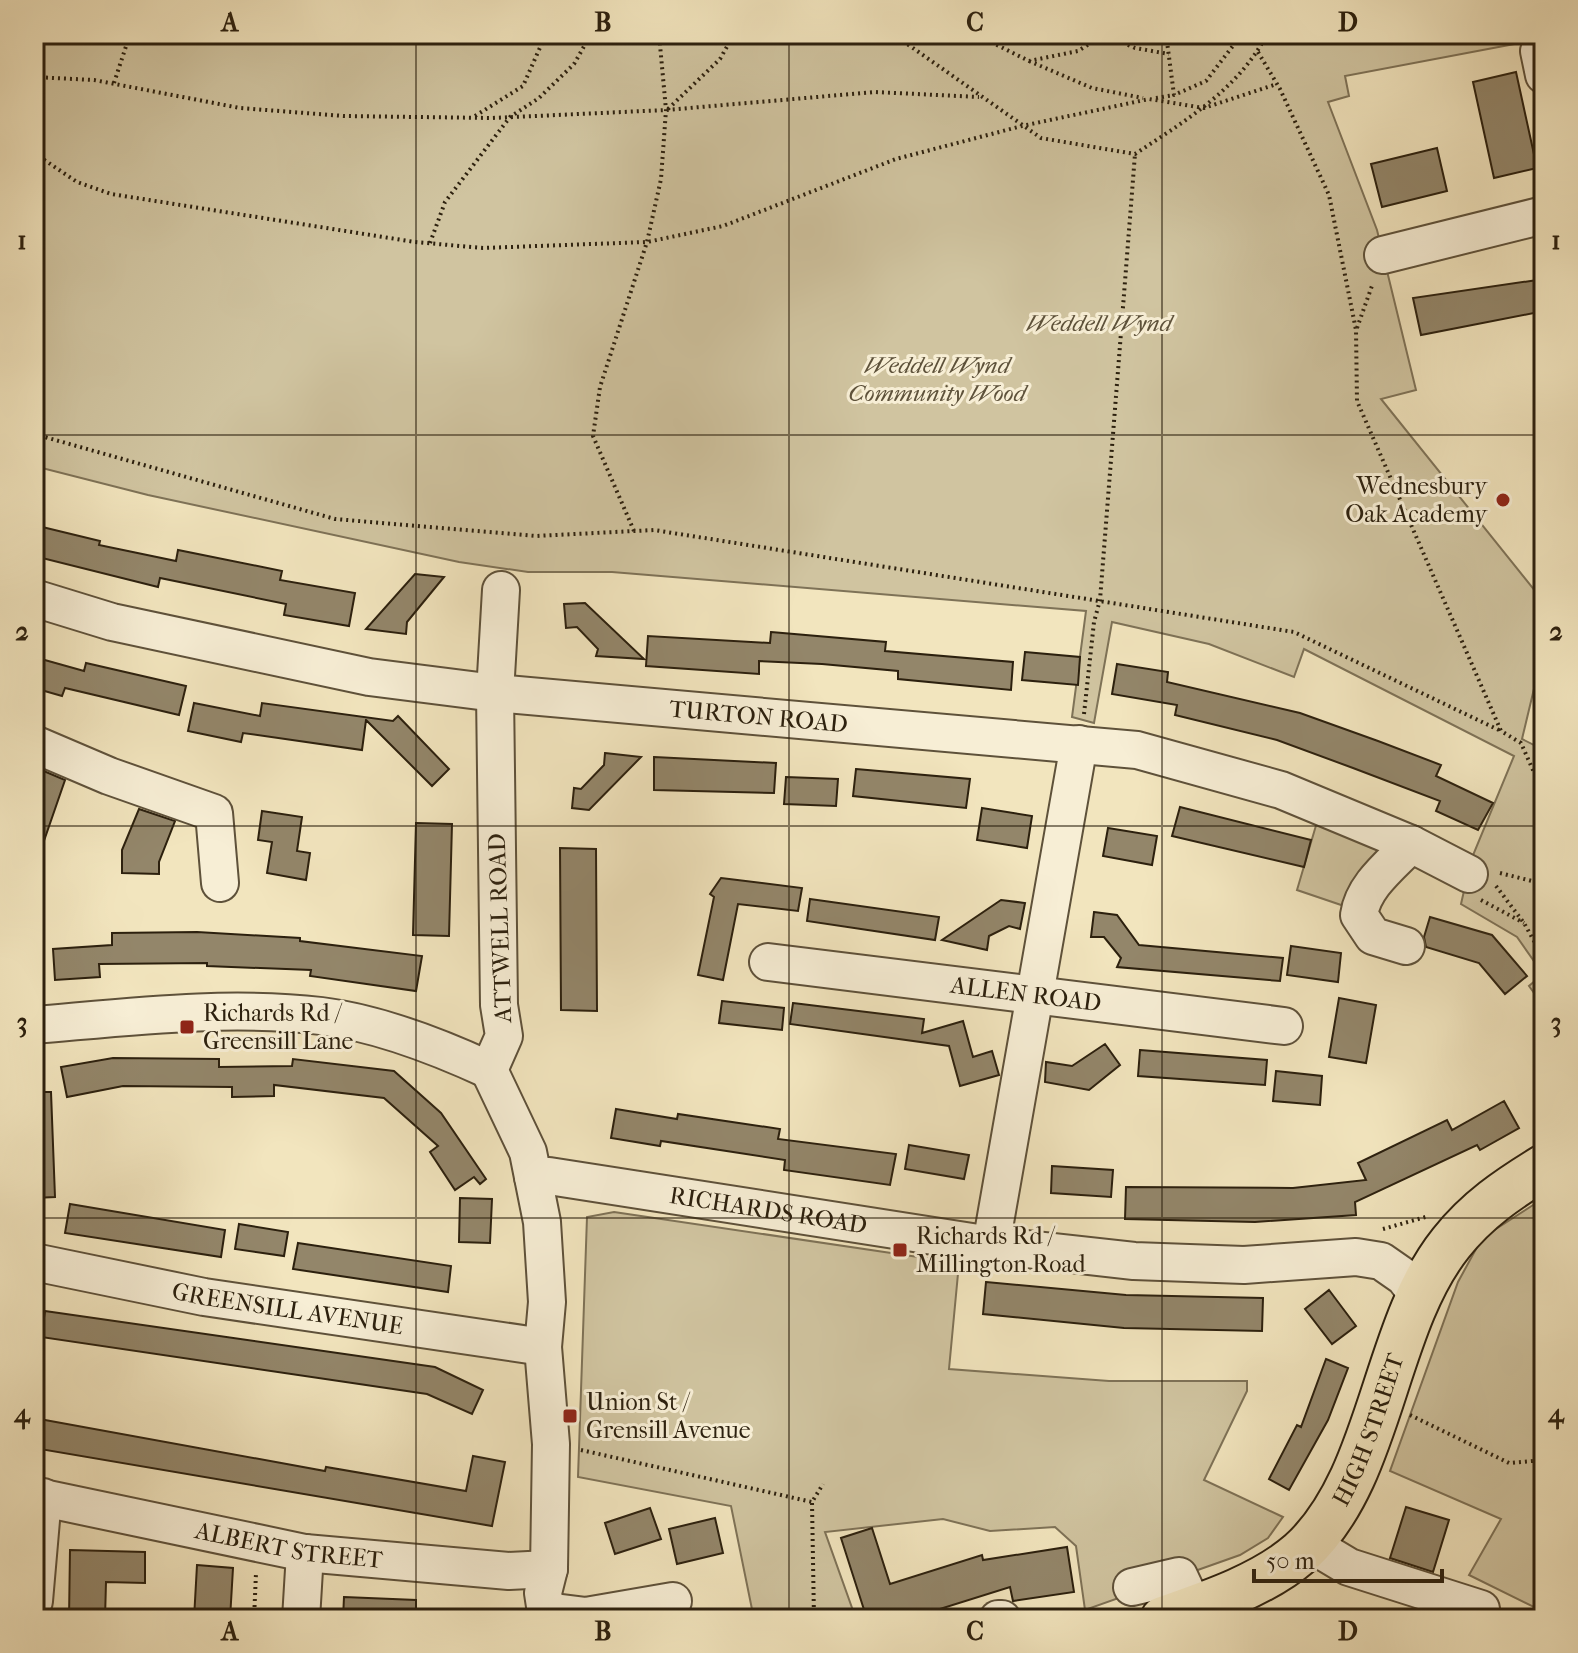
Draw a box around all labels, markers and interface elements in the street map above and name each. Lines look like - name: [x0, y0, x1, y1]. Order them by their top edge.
- text: A: [220, 7, 240, 38]
- text: B: [595, 7, 612, 38]
- text: C: [966, 7, 984, 38]
- text: D: [1338, 7, 1358, 38]
- text: 1: [17, 225, 27, 256]
- text: 1: [1551, 225, 1561, 256]
- park label: Weddell Wynd: [1026, 309, 1175, 337]
- park label: Weddell Wynd Community Wood: [848, 351, 1029, 407]
- place label: Wednesbury Oak Academy: [1345, 472, 1488, 528]
- marker: Wednesbury Oak Academy: [1494, 491, 1512, 509]
- text: 2: [15, 616, 29, 647]
- text: 2: [1549, 616, 1563, 647]
- street label: TURTON ROAD: [668, 695, 849, 738]
- street label: ATTWELL ROAD: [483, 833, 517, 1024]
- street label: ALLEN ROAD: [948, 971, 1103, 1017]
- place label: Richards Rd / Greensill Lane: [203, 999, 354, 1055]
- text: 3: [17, 1007, 27, 1038]
- text: 3: [1551, 1007, 1561, 1038]
- marker: Richards Rd / Greensill Lane: [178, 1018, 196, 1036]
- street label: RICHARDS ROAD: [667, 1181, 869, 1239]
- place label: Richards Rd / Millington Road: [916, 1222, 1087, 1278]
- marker: Richards Rd / Millington Road: [891, 1241, 909, 1259]
- street label: GREENSILL AVENUE: [170, 1277, 405, 1340]
- street label: HIGH STREET: [1327, 1349, 1410, 1511]
- place label: Union St / Grensill Avenue: [586, 1388, 751, 1444]
- text: 4: [13, 1398, 31, 1430]
- text: 4: [1547, 1398, 1565, 1430]
- marker: Union St / Grensill Avenue: [561, 1407, 579, 1425]
- street label: ALBERT STREET: [192, 1516, 385, 1574]
- scale bar: [1254, 1533, 1442, 1583]
- text: 50 m: [1266, 1547, 1315, 1575]
- text: A: [220, 1616, 240, 1647]
- text: B: [595, 1616, 612, 1647]
- text: C: [966, 1616, 984, 1647]
- text: D: [1338, 1616, 1358, 1647]

